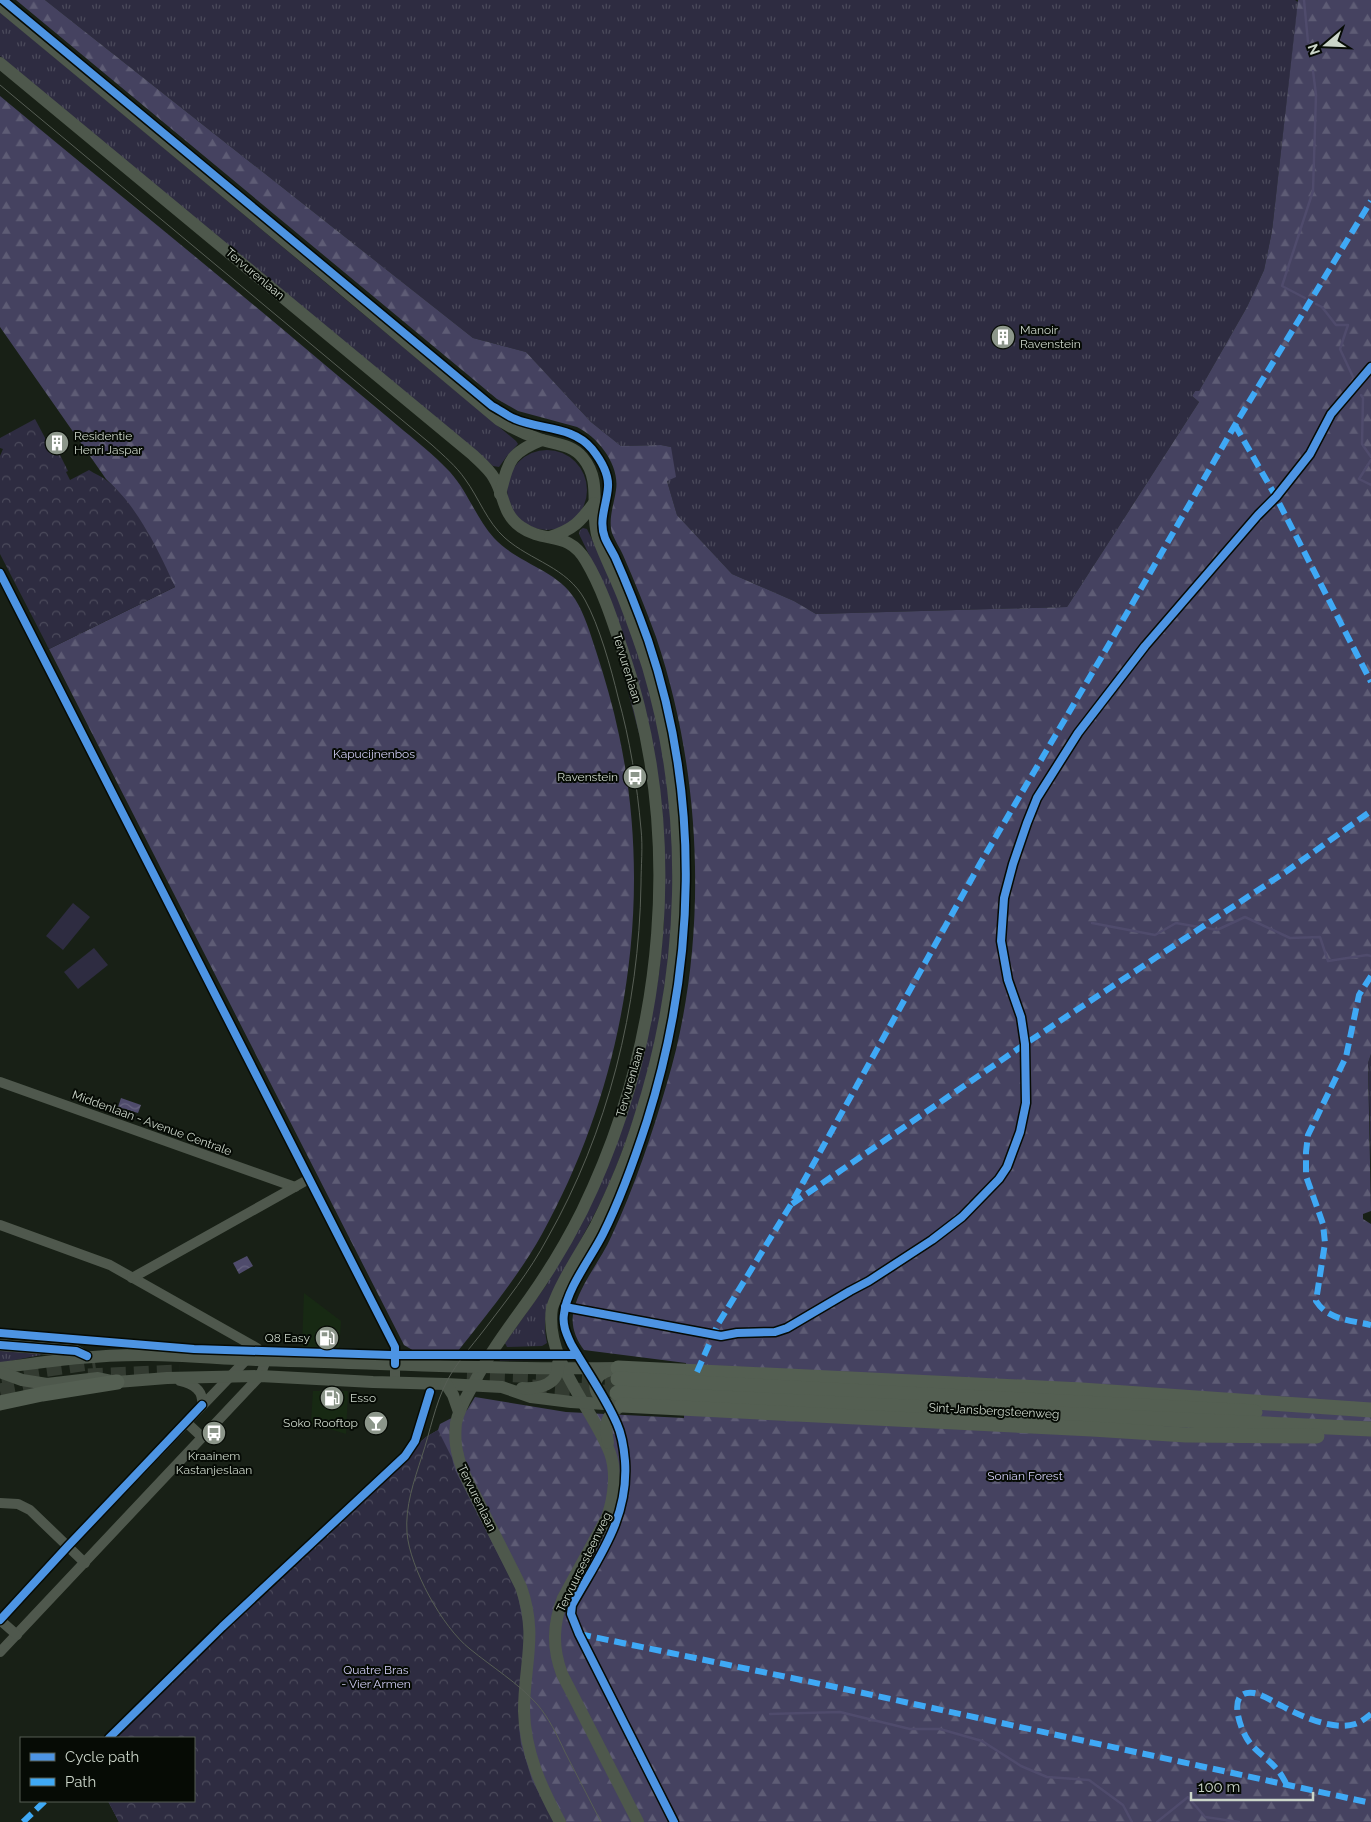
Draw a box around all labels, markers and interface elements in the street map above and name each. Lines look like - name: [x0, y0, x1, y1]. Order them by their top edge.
- north arrow: [1301, 20, 1351, 70]
- text: N: [1304, 42, 1323, 57]
- street label: Tervurenlaan: [223, 245, 287, 303]
- place label: Manoir Ravenstein: [1020, 323, 1081, 351]
- building icon: Manoir Ravenstein: [990, 324, 1016, 350]
- place label: Residentie Henri Jaspar: [74, 429, 143, 457]
- building icon: Residentie Henri Jaspar: [44, 430, 70, 456]
- street label: Tervurenlaan: [610, 631, 644, 705]
- park label: Kapucijnenbos: [333, 747, 415, 761]
- bus stop icon: Ravenstein: [622, 764, 648, 790]
- place label: Ravenstein: [557, 770, 618, 784]
- street label: Tervurenlaan: [613, 1045, 647, 1119]
- street label: Middenlaan - Avenue Centrale: [70, 1088, 234, 1158]
- fuel station icon: Q8 Easy: [314, 1325, 340, 1351]
- place label: Q8 Easy: [265, 1331, 310, 1345]
- fuel station icon: Esso: [319, 1385, 345, 1411]
- place label: Esso: [350, 1391, 376, 1405]
- street label: Sint-Jansbergsteenweg: [928, 1401, 1060, 1421]
- bar icon: Soko Rooftop: [363, 1410, 389, 1436]
- place label: Soko Rooftop: [283, 1416, 358, 1430]
- bus stop icon: Kraainem Kastanjeslaan: [201, 1420, 227, 1446]
- place label: Kraainem Kastanjeslaan: [176, 1449, 252, 1477]
- street label: Tervurenlaan: [455, 1462, 499, 1534]
- park label: Sonian Forest: [987, 1469, 1063, 1483]
- street label: Tervuursesteenweg: [554, 1510, 614, 1614]
- park label: Quatre Bras - Vier Armen: [341, 1663, 411, 1691]
- legend: [20, 1737, 195, 1802]
- text: Cycle path: [65, 1748, 139, 1766]
- scale bar: [1191, 1770, 1314, 1802]
- text: Path: [65, 1773, 96, 1791]
- text: 100 m: [1198, 1778, 1240, 1796]

